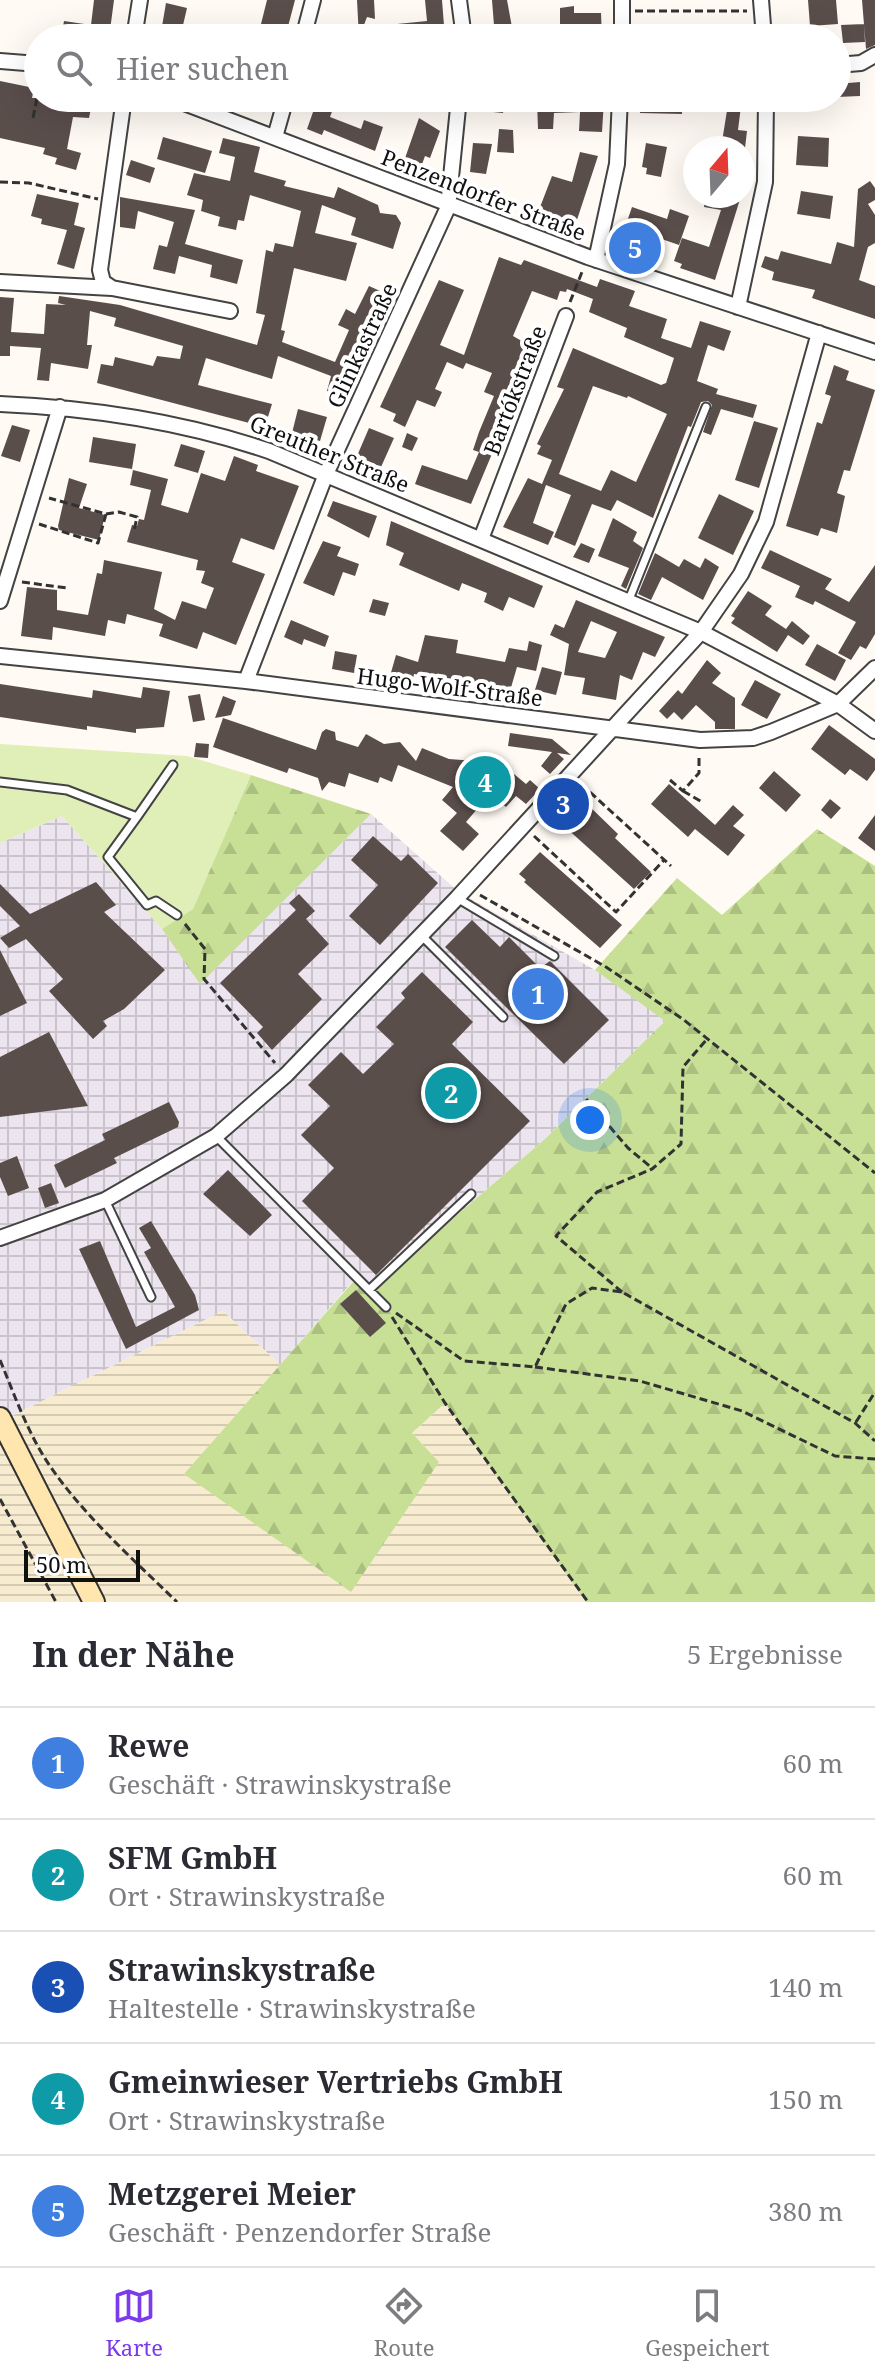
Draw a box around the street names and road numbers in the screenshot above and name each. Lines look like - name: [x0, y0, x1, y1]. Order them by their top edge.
- street label: Penzendorfer Straße: [377, 141, 591, 247]
- street label: Glinkastraße: [319, 277, 403, 413]
- street label: Bartókstraße: [476, 321, 552, 459]
- street label: Greuther Straße: [246, 407, 414, 499]
- street label: Hugo-Wolf-Straße: [355, 660, 545, 712]

